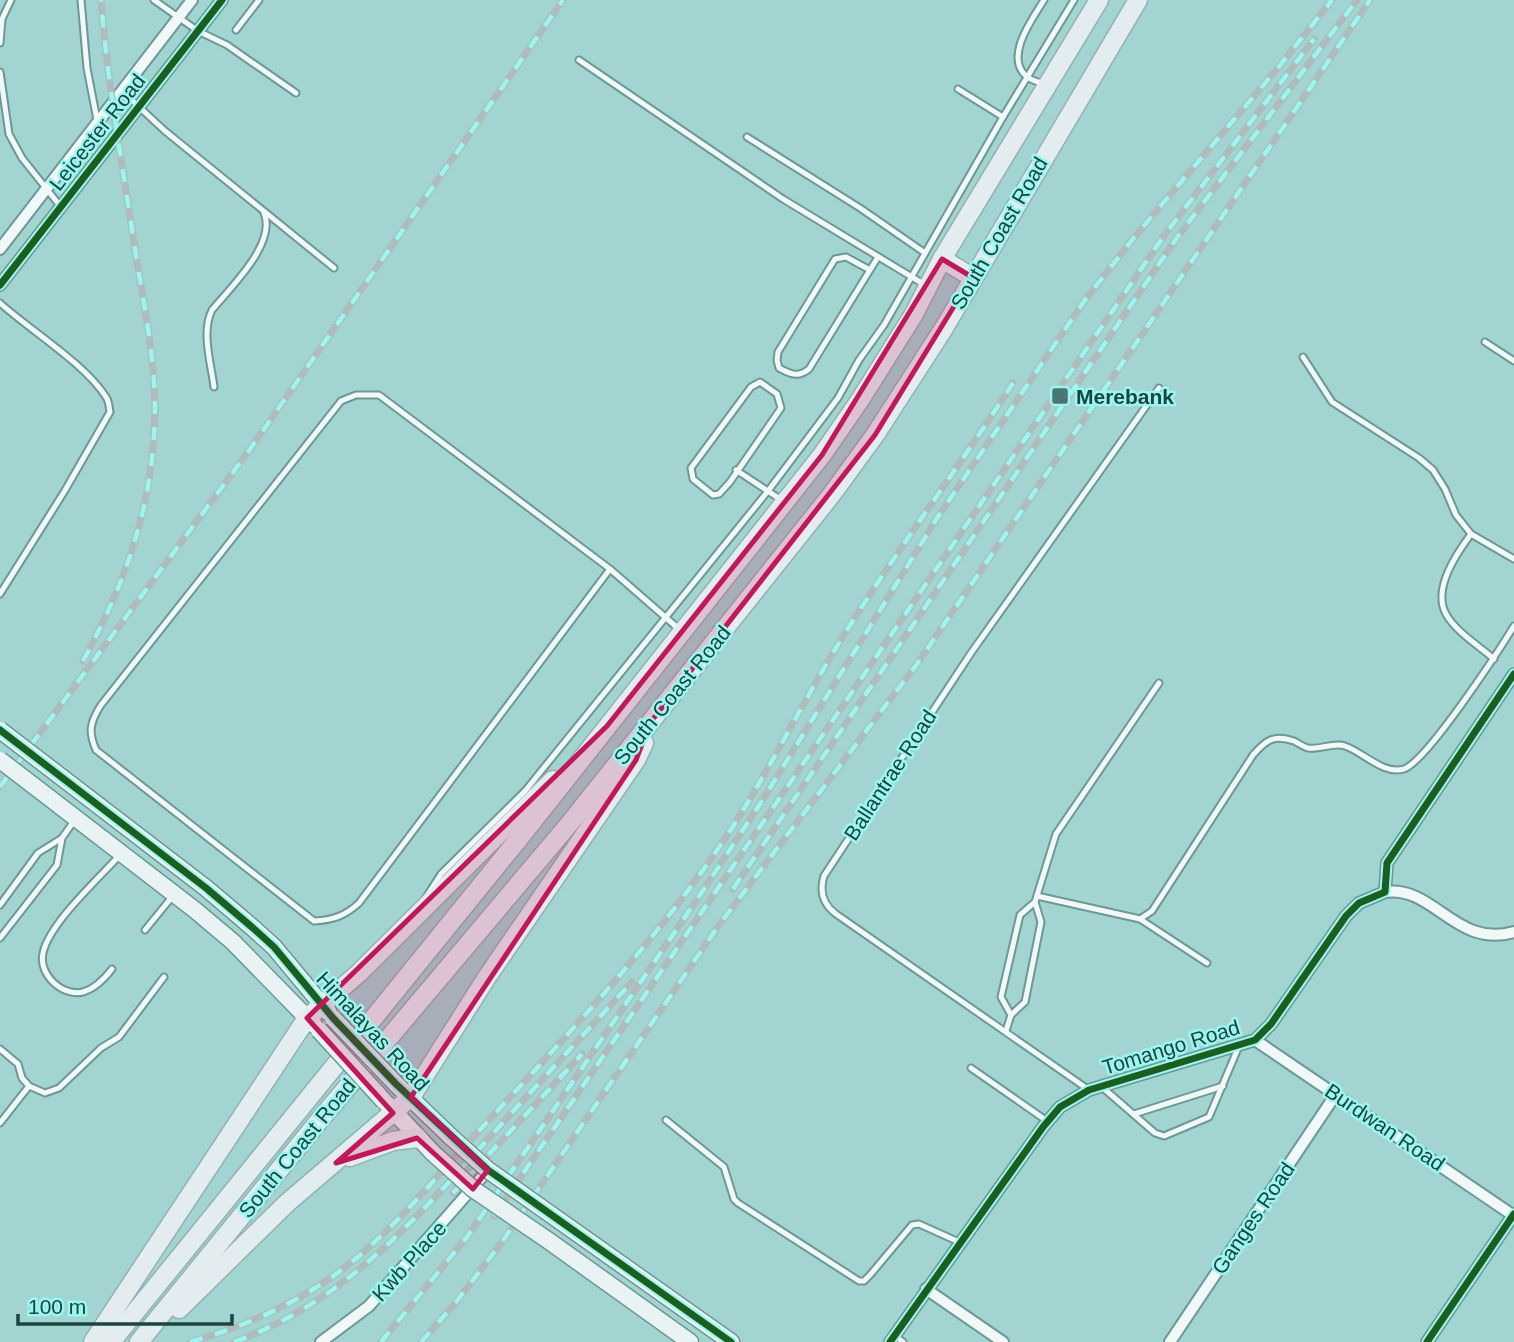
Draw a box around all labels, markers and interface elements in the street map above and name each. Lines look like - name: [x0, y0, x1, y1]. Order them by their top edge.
- street label: Leicester Road: [44, 69, 150, 195]
- street label: South Coast Road: [946, 153, 1052, 313]
- place label: Merebank: [1076, 385, 1174, 408]
- marker: Merebank: [1050, 386, 1070, 406]
- street label: South Coast Road: [609, 621, 735, 769]
- street label: Ballantrae Road: [839, 706, 941, 844]
- street label: Himalayas Road: [312, 967, 434, 1095]
- street label: Tomango Road: [1100, 1015, 1242, 1079]
- street label: South Coast Road: [234, 1074, 360, 1222]
- street label: Burdwan Road: [1321, 1079, 1449, 1175]
- street label: Ganges Road: [1207, 1158, 1299, 1278]
- street label: Kwb Place: [367, 1216, 451, 1306]
- scale bar: [18, 1282, 231, 1326]
- text: 100 m: [28, 1295, 86, 1318]

